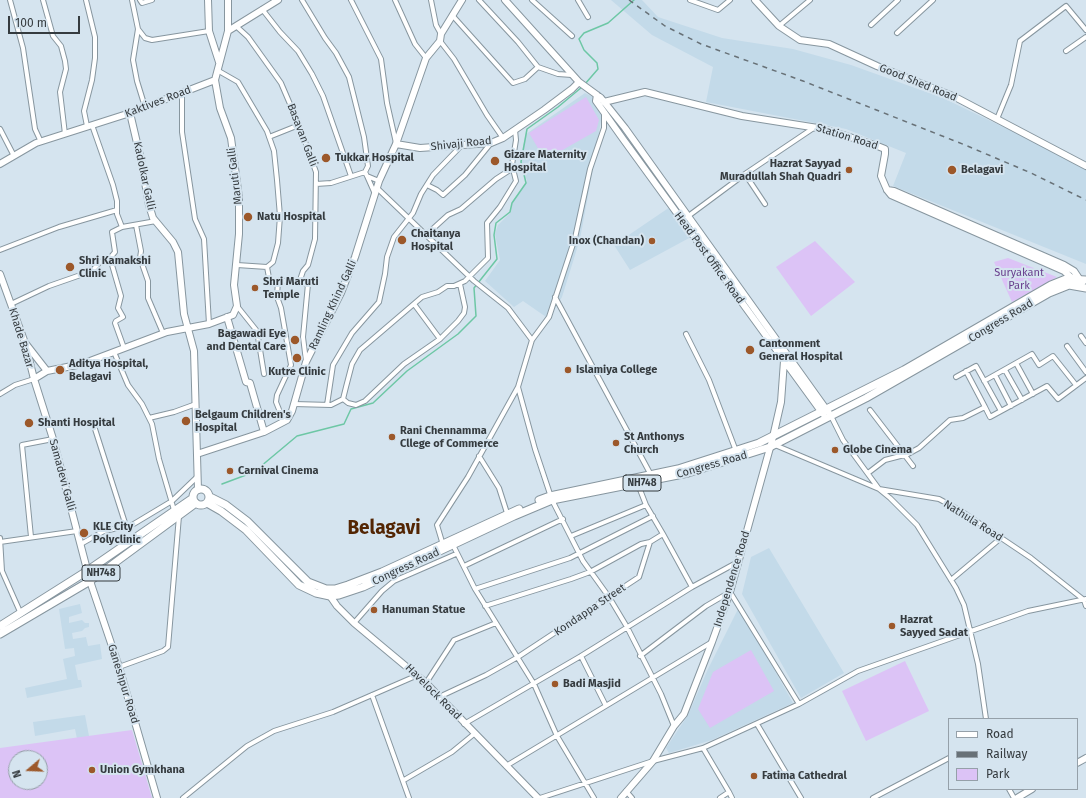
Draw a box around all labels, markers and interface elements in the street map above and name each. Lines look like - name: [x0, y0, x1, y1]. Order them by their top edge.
- scale bar: [10, 8, 82, 34]
- text: 100 m: [15, 16, 47, 30]
- street label: Good Shed Road: [877, 61, 959, 105]
- street label: Kaktives Road: [123, 83, 193, 121]
- street label: Basavan Galli: [284, 102, 320, 168]
- street label: Station Road: [814, 121, 880, 153]
- street label: Shivaji Road: [430, 134, 492, 154]
- street label: Kadolkar Galli: [130, 141, 158, 211]
- street label: Maruti Galli: [225, 147, 245, 205]
- place label: Gizare Maternity Hospital: [504, 148, 586, 174]
- place label: Tukkar Hospital: [335, 151, 414, 165]
- marker: Tukkar Hospital: [320, 152, 332, 164]
- marker: Gizare Maternity Hospital: [489, 155, 501, 167]
- place label: Hazrat Sayyad Muradullah Shah Quadri: [720, 157, 841, 183]
- place label: Belagavi: [961, 163, 1003, 177]
- marker: Belagavi: [946, 164, 958, 176]
- marker: Hazrat Sayyad Muradullah Shah Quadri: [844, 165, 854, 175]
- place label: Natu Hospital: [257, 210, 325, 224]
- street label: Head Post Office Road: [671, 210, 747, 306]
- marker: Natu Hospital: [242, 211, 254, 223]
- place label: Chaitanya Hospital: [411, 227, 461, 253]
- marker: Chaitanya Hospital: [396, 234, 408, 246]
- place label: Inox (Chandan): [569, 234, 644, 248]
- marker: Inox (Chandan): [647, 236, 657, 246]
- place label: Shri Kamakshi Clinic: [79, 254, 151, 280]
- street label: Ramling Khind Galli: [306, 258, 360, 352]
- marker: Shri Kamakshi Clinic: [64, 261, 76, 273]
- park label: Suryakant Park: [994, 266, 1044, 292]
- place label: Shri Maruti Temple: [263, 275, 318, 301]
- marker: Shri Maruti Temple: [250, 283, 260, 293]
- street label: Congress Road: [966, 297, 1036, 345]
- street label: Khade Bazar: [6, 306, 36, 370]
- place label: Bagawadi Eye and Dental Care: [207, 327, 286, 353]
- marker: Bagawadi Eye and Dental Care: [289, 334, 301, 346]
- place label: Cantonment General Hospital: [759, 337, 842, 363]
- marker: Cantonment General Hospital: [744, 344, 756, 356]
- marker: Kutre Clinic: [291, 352, 303, 364]
- place label: Aditya Hospital, Belagavi: [69, 357, 148, 383]
- place label: Islamiya College: [576, 363, 657, 377]
- marker: Aditya Hospital, Belagavi: [54, 364, 66, 376]
- place label: Kutre Clinic: [268, 365, 326, 379]
- marker: Islamiya College: [563, 365, 573, 375]
- place label: Belgaum Children's Hospital: [195, 408, 291, 434]
- marker: Belgaum Children's Hospital: [180, 415, 192, 427]
- place label: Shanti Hospital: [38, 416, 115, 430]
- marker: Shanti Hospital: [23, 417, 35, 429]
- place label: Rani Chennamma Cllege of Commerce: [400, 424, 499, 450]
- place label: St Anthonys Church: [624, 430, 684, 456]
- marker: Rani Chennamma Cllege of Commerce: [387, 432, 397, 442]
- street label: Samadevi Galli: [46, 438, 78, 512]
- marker: St Anthonys Church: [611, 438, 621, 448]
- place label: Globe Cinema: [843, 443, 912, 457]
- marker: Globe Cinema: [830, 445, 840, 455]
- street label: Congress Road: [675, 449, 749, 481]
- place label: Carnival Cinema: [238, 464, 318, 478]
- marker: Carnival Cinema: [225, 466, 235, 476]
- road number: NH748: [623, 475, 661, 491]
- street label: Nathula Road: [941, 497, 1005, 545]
- district label: Belagavi: [347, 518, 421, 540]
- place label: KLE City Polyclinic: [93, 520, 141, 546]
- marker: KLE City Polyclinic: [78, 527, 90, 539]
- street label: Independence Road: [711, 529, 753, 629]
- street label: Congress Road: [370, 546, 442, 588]
- road number: NH748: [82, 565, 120, 581]
- street label: Kondappa Street: [552, 581, 628, 639]
- place label: Hanuman Statue: [382, 603, 465, 617]
- marker: Hanuman Statue: [369, 605, 379, 615]
- place label: Hazrat Sayyed Sadat: [900, 613, 968, 639]
- marker: Hazrat Sayyed Sadat: [887, 621, 897, 631]
- street label: Ganeshpur Road: [105, 643, 141, 725]
- street label: Havelock Road: [402, 661, 464, 723]
- place label: Badi Masjid: [563, 677, 621, 691]
- marker: Badi Masjid: [550, 679, 560, 689]
- legend: [948, 718, 1078, 790]
- text: Road: [986, 727, 1014, 741]
- text: Railway: [986, 747, 1027, 761]
- north arrow: [8, 750, 48, 790]
- place label: Union Gymkhana: [100, 763, 185, 777]
- marker: Union Gymkhana: [87, 765, 97, 775]
- text: Park: [986, 767, 1010, 781]
- text: N: [10, 768, 24, 779]
- place label: Fatima Cathedral: [762, 769, 847, 783]
- marker: Fatima Cathedral: [749, 771, 759, 781]

